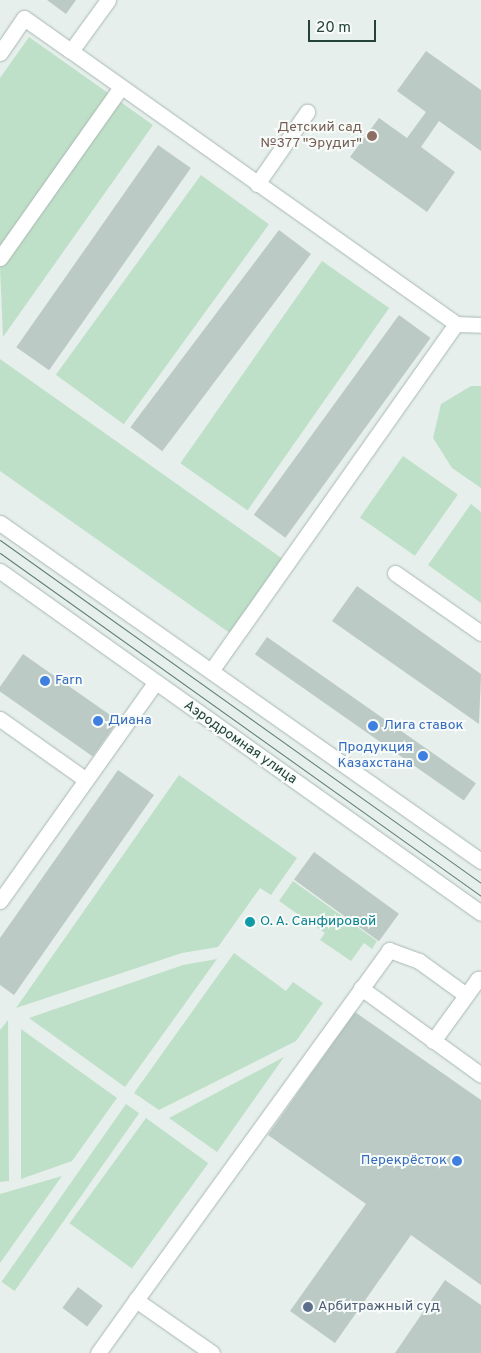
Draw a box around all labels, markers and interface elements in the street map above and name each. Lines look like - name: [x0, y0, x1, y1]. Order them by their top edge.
- scale bar: [311, 10, 378, 42]
- text: 20 m: [316, 19, 351, 38]
- place label: Детский сад №377 "Эрудит": [260, 120, 362, 152]
- marker: Детский сад №377 "Эрудит": [366, 130, 378, 142]
- place label: Farn: [55, 673, 83, 689]
- marker: Farn: [39, 675, 51, 687]
- street label: Аэродромная улица: [180, 698, 300, 788]
- place label: Диана: [108, 713, 152, 729]
- marker: Диана: [92, 715, 104, 727]
- place label: Лига ставок: [383, 718, 464, 734]
- marker: Лига ставок: [367, 720, 379, 732]
- place label: Продукция Казахстана: [337, 740, 413, 772]
- marker: Продукция Казахстана: [417, 750, 429, 762]
- place label: О. А. Санфировой: [260, 914, 377, 930]
- marker: О. А. Санфировой: [244, 916, 256, 928]
- place label: Перекрёсток: [361, 1153, 447, 1169]
- marker: Перекрёсток: [451, 1155, 463, 1167]
- place label: Арбитражный суд: [318, 1299, 440, 1315]
- marker: Арбитражный суд: [302, 1301, 314, 1313]

